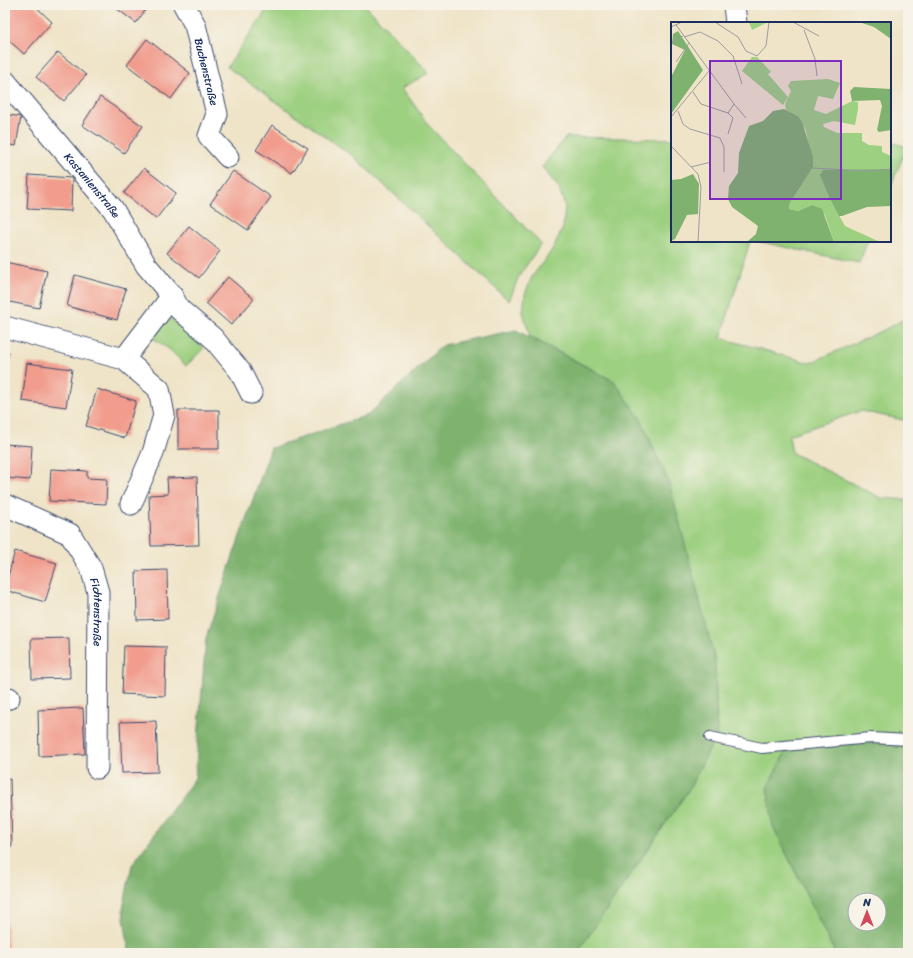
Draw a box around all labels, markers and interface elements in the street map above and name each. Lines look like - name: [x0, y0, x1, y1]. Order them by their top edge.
- inset map: [671, 22, 891, 242]
- street label: Buchenstraße: [189, 36, 224, 108]
- street label: Kastanienstraße: [59, 148, 126, 222]
- street label: Fichtenstraße: [85, 575, 108, 647]
- north arrow: [847, 892, 887, 932]
- text: N: [862, 893, 871, 912]

